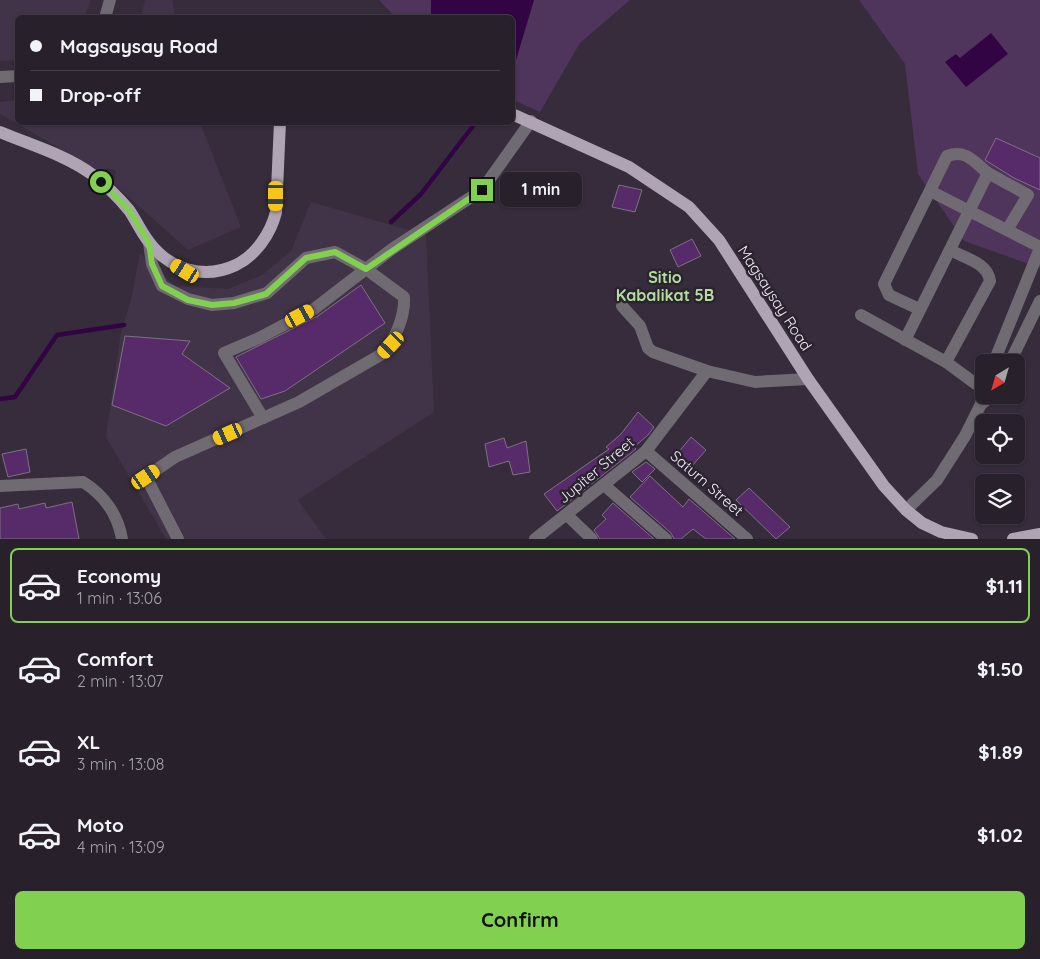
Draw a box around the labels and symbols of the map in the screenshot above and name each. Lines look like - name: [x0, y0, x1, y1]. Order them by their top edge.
- route start: [90, 171, 112, 193]
- callout: 1 min: [500, 172, 582, 208]
- route end: [471, 179, 493, 201]
- car: [268, 181, 283, 211]
- street label: Magsaysay Road: [734, 242, 816, 354]
- car: [168, 257, 201, 285]
- district label: Sitio Kabalikat 5B: [616, 267, 714, 305]
- car: [283, 302, 316, 330]
- car: [375, 329, 406, 361]
- north arrow: [975, 354, 1025, 404]
- car: [211, 421, 244, 447]
- street label: Jupiter Street: [554, 433, 638, 507]
- street label: Saturn Street: [667, 446, 747, 520]
- car: [129, 462, 162, 492]

